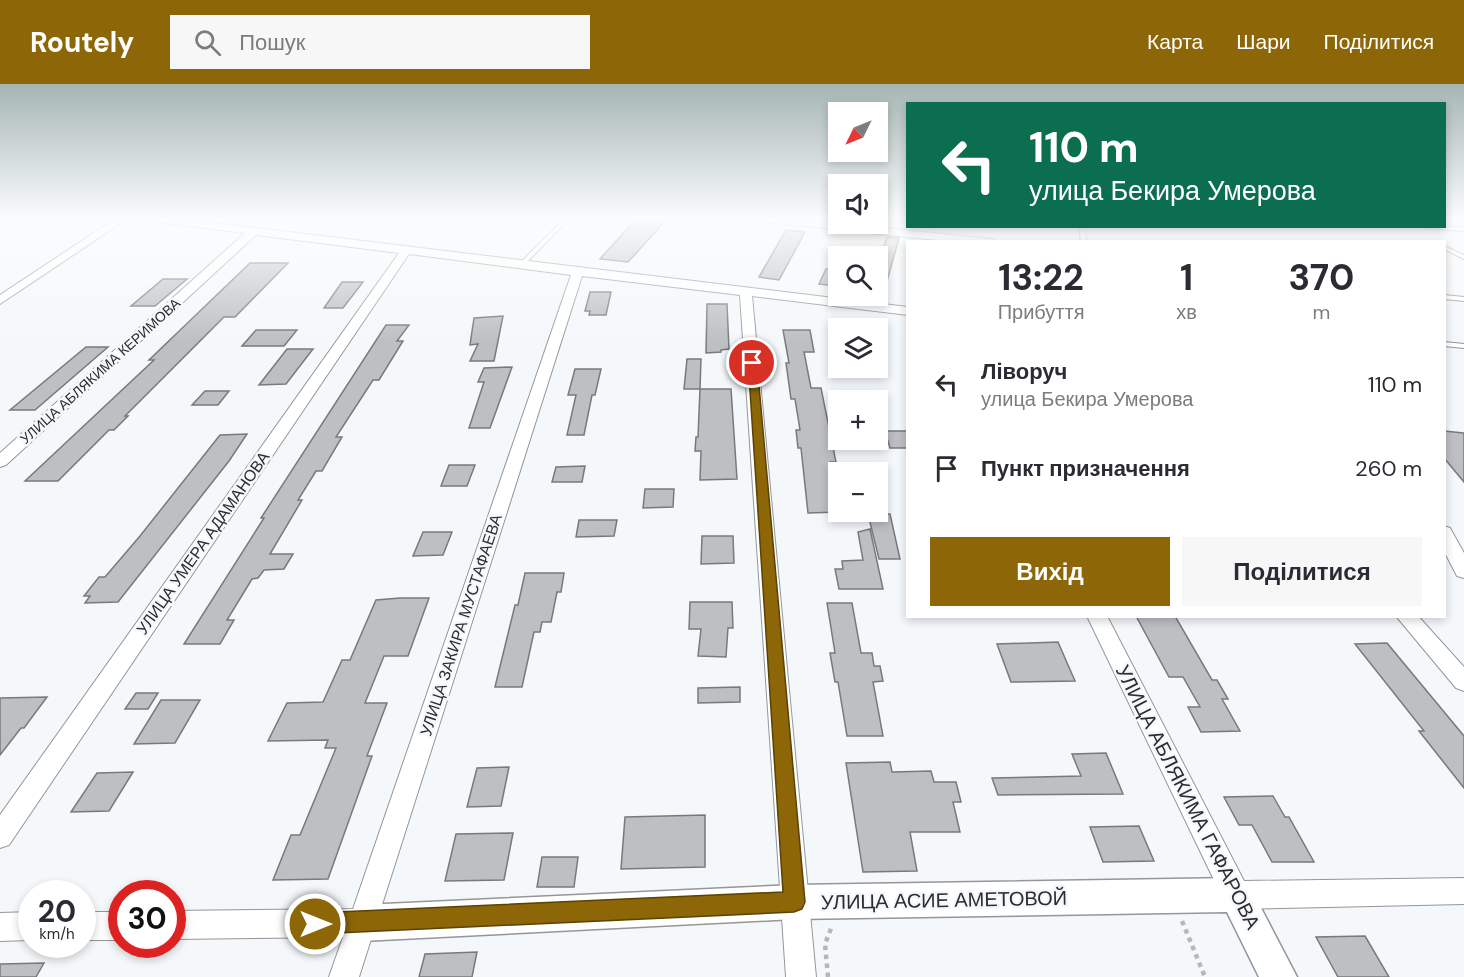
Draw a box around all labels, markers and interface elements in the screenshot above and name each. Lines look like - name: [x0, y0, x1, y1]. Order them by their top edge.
- search box: [170, 15, 590, 69]
- text: Routely: [30, 24, 134, 61]
- icon: search: [191, 26, 224, 59]
- text: Пошук: [239, 28, 306, 57]
- text: Карта: [1147, 28, 1203, 56]
- text: Шари: [1236, 28, 1291, 56]
- text: Поділитися: [1324, 28, 1434, 56]
- north arrow: [828, 102, 888, 162]
- map controls: [828, 102, 888, 522]
- text: 110 m: [1029, 120, 1139, 175]
- icon: left: [930, 126, 1008, 204]
- text: улица Бекира Умерова: [1029, 173, 1316, 208]
- button: sound: [828, 174, 888, 234]
- button: search: [828, 246, 888, 306]
- text: 13:22: [998, 254, 1084, 301]
- text: 1: [1180, 254, 1193, 301]
- text: 370: [1288, 254, 1354, 301]
- street label: УЛИЦА АБЛЯКИМА КЕРИМОВА: [16, 294, 184, 448]
- text: Прибуття: [998, 299, 1084, 325]
- text: хв: [1176, 299, 1197, 325]
- text: m: [1312, 299, 1330, 325]
- button: layers: [828, 318, 888, 378]
- pin: [726, 337, 777, 388]
- icon: arrive: [735, 346, 768, 379]
- text: Ліворуч: [981, 357, 1067, 386]
- icon: left: [930, 368, 963, 401]
- text: 110 m: [1368, 370, 1422, 399]
- text: улица Бекира Умерова: [981, 386, 1194, 412]
- button: +: [828, 390, 888, 450]
- street label: УЛИЦА УМЕРА АДАМАНОВА: [132, 447, 274, 639]
- icon: arrive: [930, 452, 963, 485]
- text: Пункт призначення: [981, 454, 1190, 483]
- text: 260 m: [1355, 454, 1422, 483]
- button: −: [828, 462, 888, 522]
- street label: УЛИЦА ЗАКИРА МУСТАФАЕВА: [415, 511, 507, 739]
- button: Вихід: [930, 537, 1170, 606]
- button: Поділитися: [1182, 537, 1422, 606]
- street label: УЛИЦА АБЛЯКИМА ГАФАРОВА: [1110, 661, 1266, 934]
- speed limit sign: 30: [108, 880, 186, 958]
- street label: УЛИЦА АСИЕ АМЕТОВОЙ: [821, 885, 1067, 915]
- text: 20: [38, 892, 76, 931]
- position arrow: [283, 892, 347, 956]
- text: km/h: [39, 924, 75, 944]

